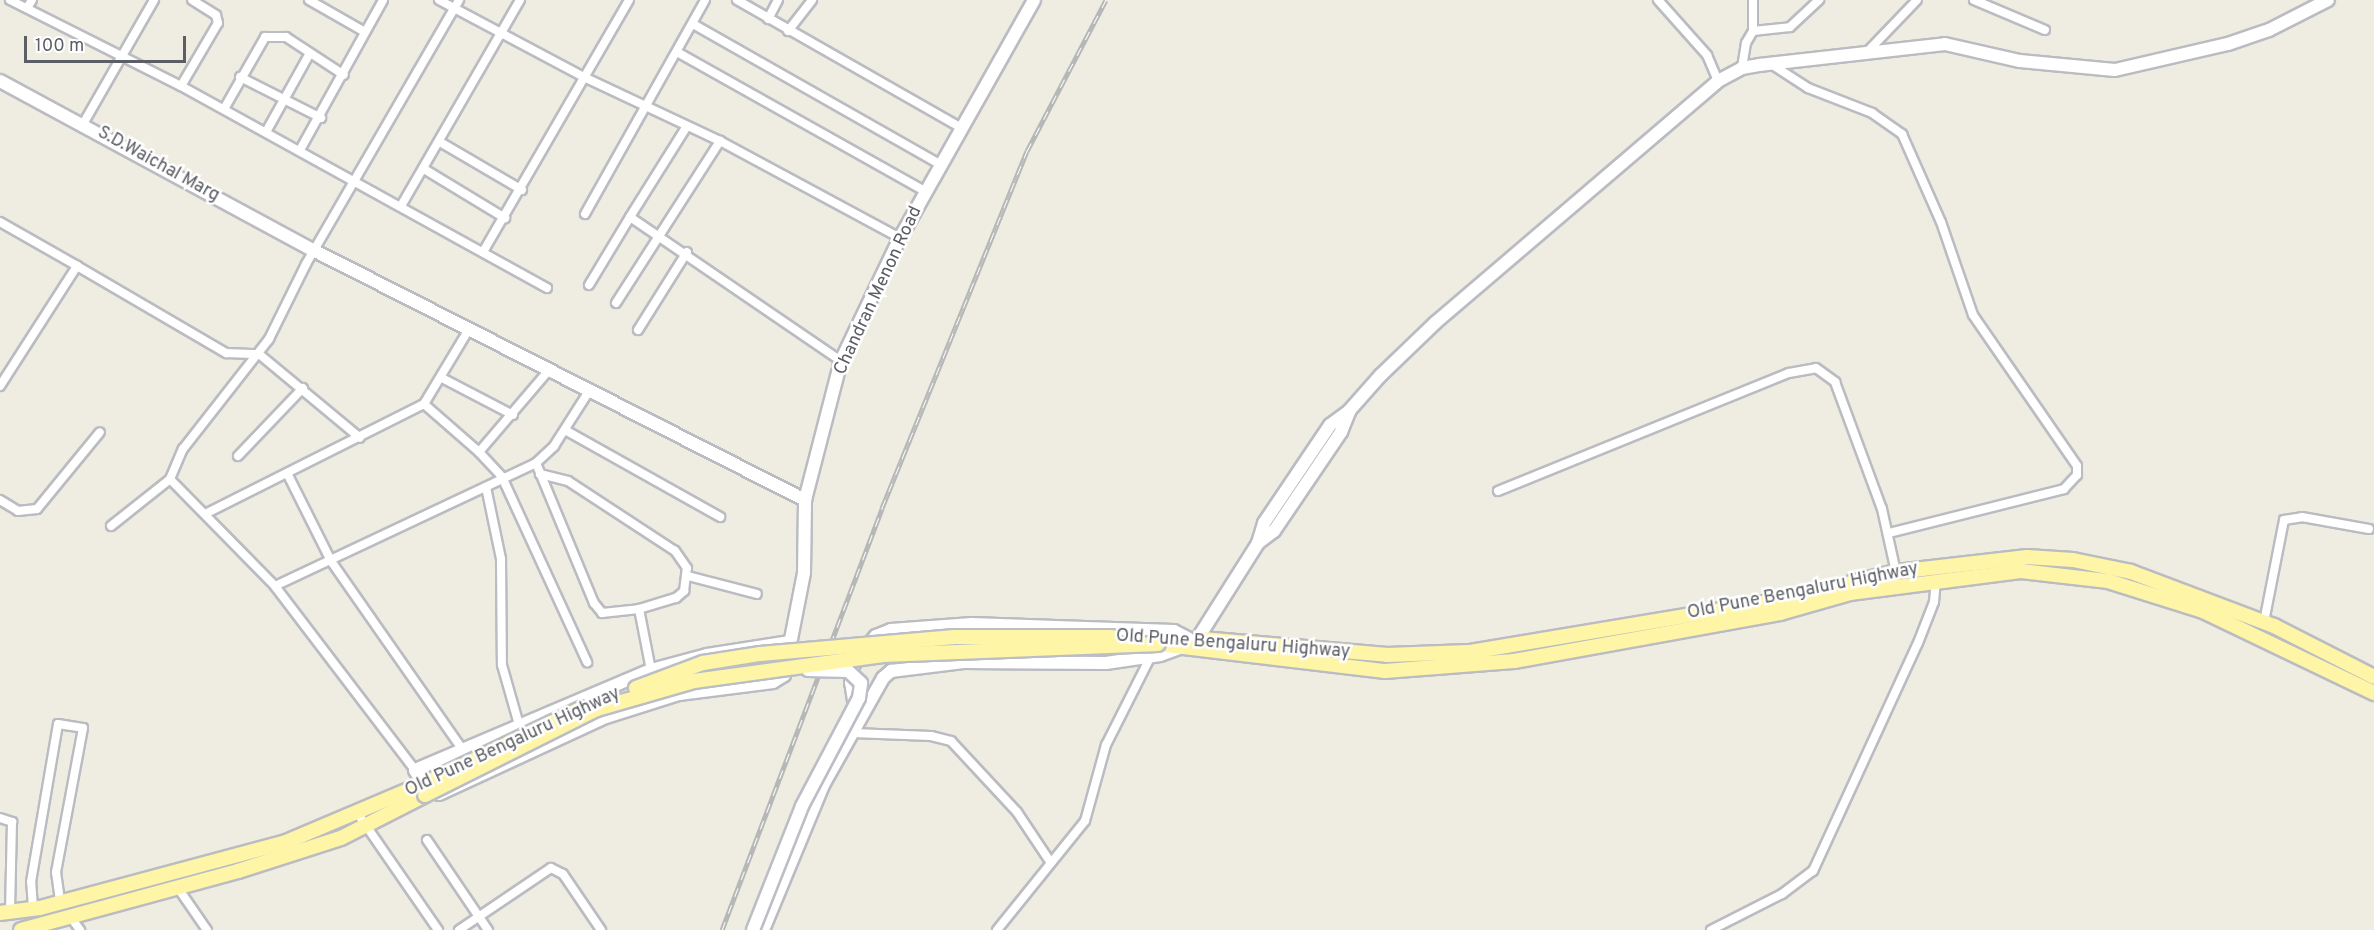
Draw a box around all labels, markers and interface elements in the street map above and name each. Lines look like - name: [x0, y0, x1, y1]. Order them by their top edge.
- scale bar: [27, 24, 189, 62]
- text: 100 m: [35, 35, 84, 58]
- street label: S.D.Waichal Marg: [93, 123, 223, 207]
- street label: Chandran Menon Road: [830, 203, 928, 379]
- street label: Old Pune Bengaluru Highway: [1686, 559, 1920, 625]
- street label: Old Pune Bengaluru Highway: [1115, 626, 1351, 664]
- street label: Old Pune Bengaluru Highway: [402, 684, 624, 802]

